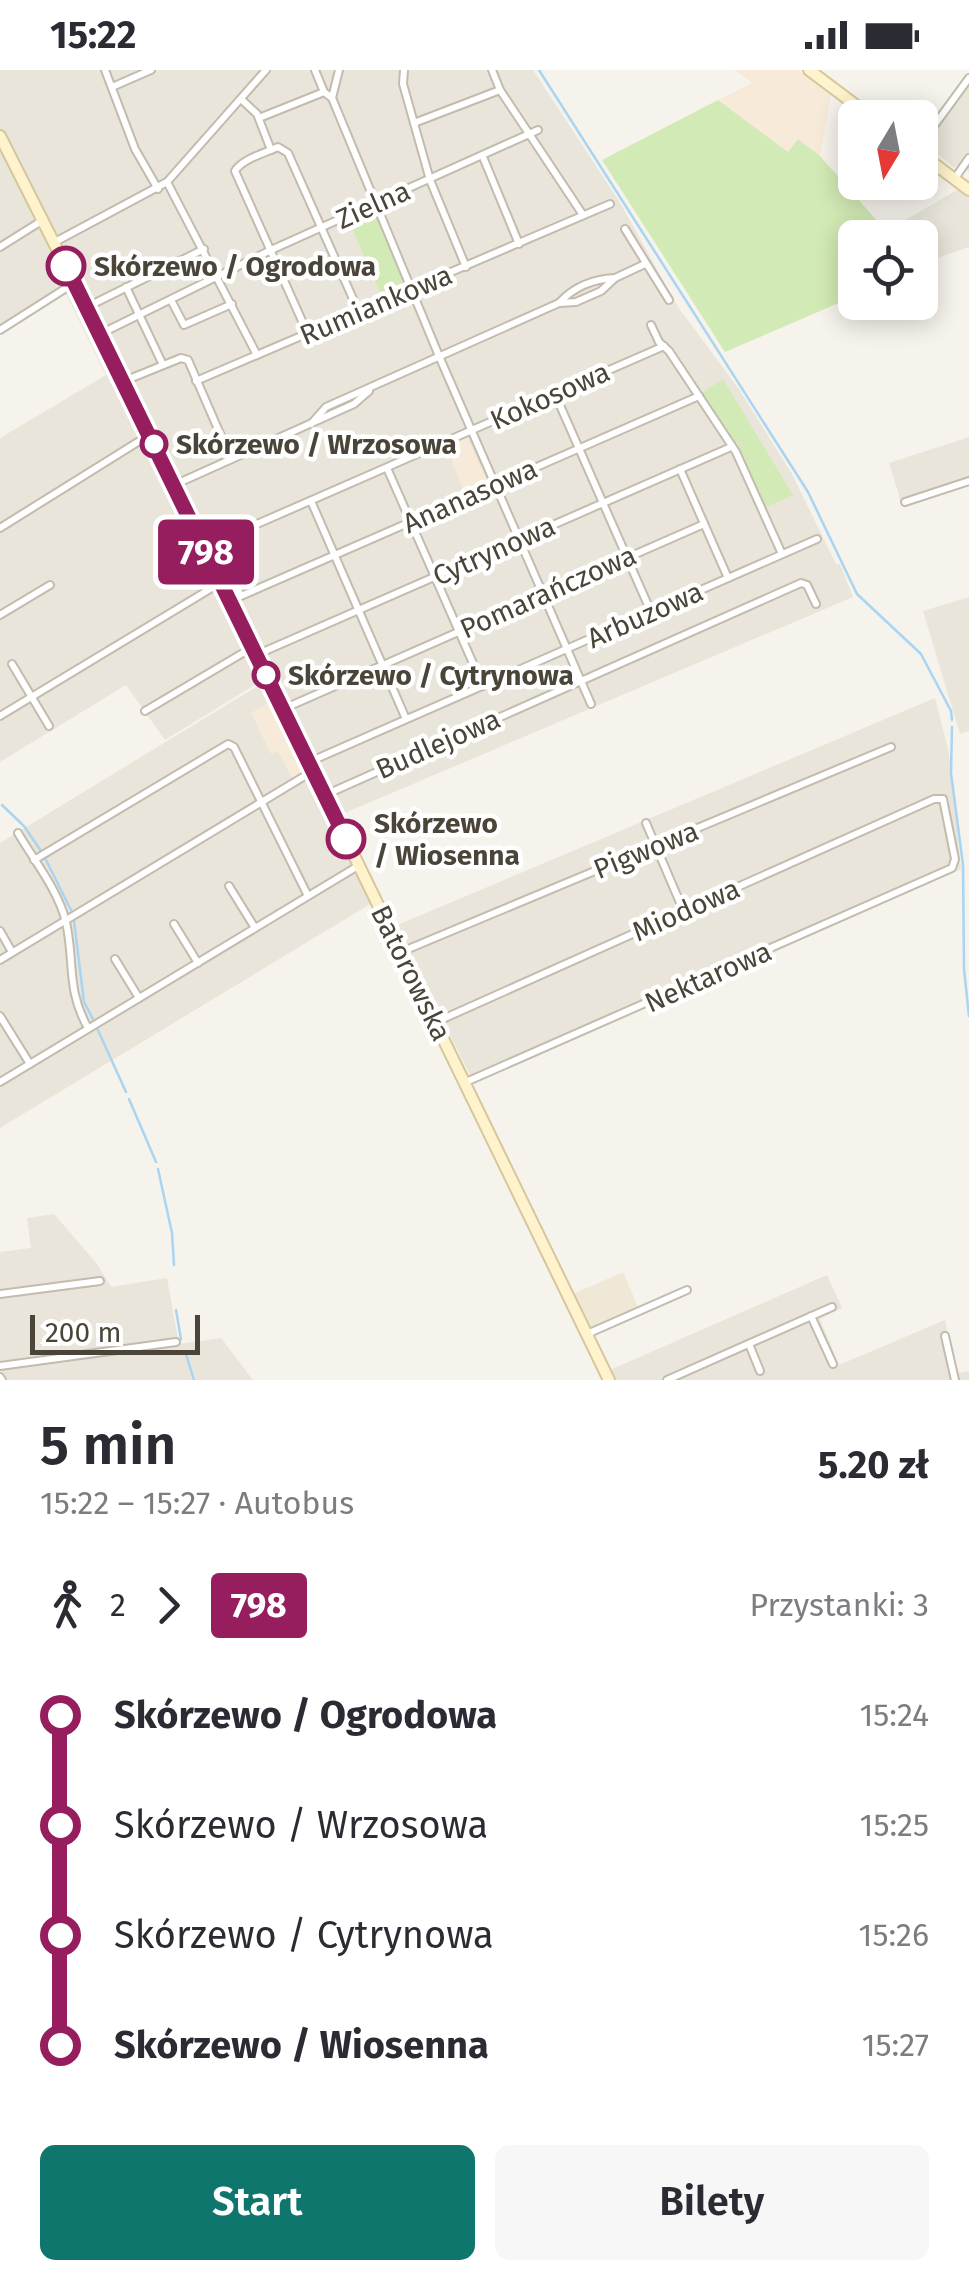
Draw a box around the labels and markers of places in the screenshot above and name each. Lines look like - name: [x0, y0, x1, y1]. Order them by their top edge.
- marker: Skórzewo / Ogrodowa: [47, 247, 85, 285]
- place label: Skórzewo / Ogrodowa: [94, 250, 376, 283]
- place label: Skórzewo / Wrzosowa: [176, 428, 457, 461]
- marker: Skórzewo / Wrzosowa: [141, 431, 167, 457]
- place label: Skórzewo / Cytrynowa: [288, 659, 574, 692]
- marker: Skórzewo / Cytrynowa: [253, 662, 279, 688]
- place label: Skórzewo / Wiosenna: [374, 807, 520, 872]
- marker: Skórzewo / Wiosenna: [327, 820, 365, 858]

